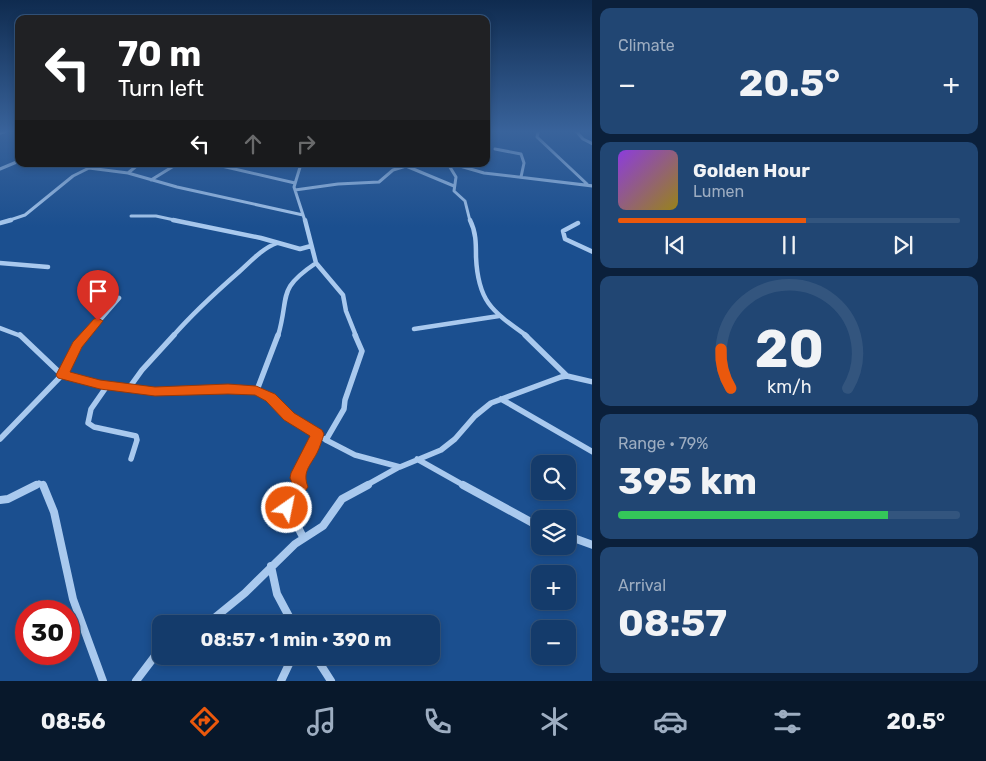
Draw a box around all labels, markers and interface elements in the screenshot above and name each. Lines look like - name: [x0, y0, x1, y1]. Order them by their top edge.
- text: 70 m: [118, 33, 201, 75]
- icon: left: [35, 35, 100, 100]
- text: Climate: [618, 36, 675, 55]
- text: 20.5°: [739, 60, 840, 106]
- text: −: [618, 68, 636, 101]
- text: +: [943, 68, 960, 101]
- text: Turn left: [118, 75, 204, 102]
- icon: left: [186, 130, 214, 158]
- icon: ahead: [239, 130, 267, 158]
- icon: right: [292, 130, 320, 158]
- text: Golden Hour: [693, 159, 810, 182]
- text: Lumen: [693, 182, 744, 201]
- icon: previous: [661, 231, 689, 259]
- icon: pause: [775, 231, 803, 259]
- icon: next: [889, 231, 917, 259]
- pin: [77, 270, 119, 321]
- icon: arrive: [84, 277, 112, 305]
- text: 20: [754, 318, 824, 380]
- text: km/h: [767, 376, 811, 397]
- text: Range · 79%: [618, 434, 709, 453]
- map controls: [531, 455, 576, 665]
- button: search: [531, 455, 576, 500]
- text: 395 km: [618, 458, 757, 504]
- position arrow: [260, 481, 312, 533]
- button: layers: [531, 510, 576, 555]
- button: +: [531, 565, 576, 610]
- text: Arrival: [618, 576, 666, 595]
- speed limit sign: 30: [15, 600, 80, 665]
- text: 08:57: [618, 600, 727, 646]
- button: −: [531, 620, 576, 665]
- text: 08:57 · 1 min · 390 m: [201, 628, 391, 651]
- icon: directions: [187, 704, 222, 739]
- icon: music: [304, 704, 339, 739]
- icon: phone: [420, 704, 455, 739]
- icon: climate: [537, 704, 572, 739]
- icon: car: [653, 704, 688, 739]
- icon: filters: [770, 704, 805, 739]
- text: 08:56: [41, 708, 106, 735]
- text: 20.5°: [887, 708, 945, 735]

